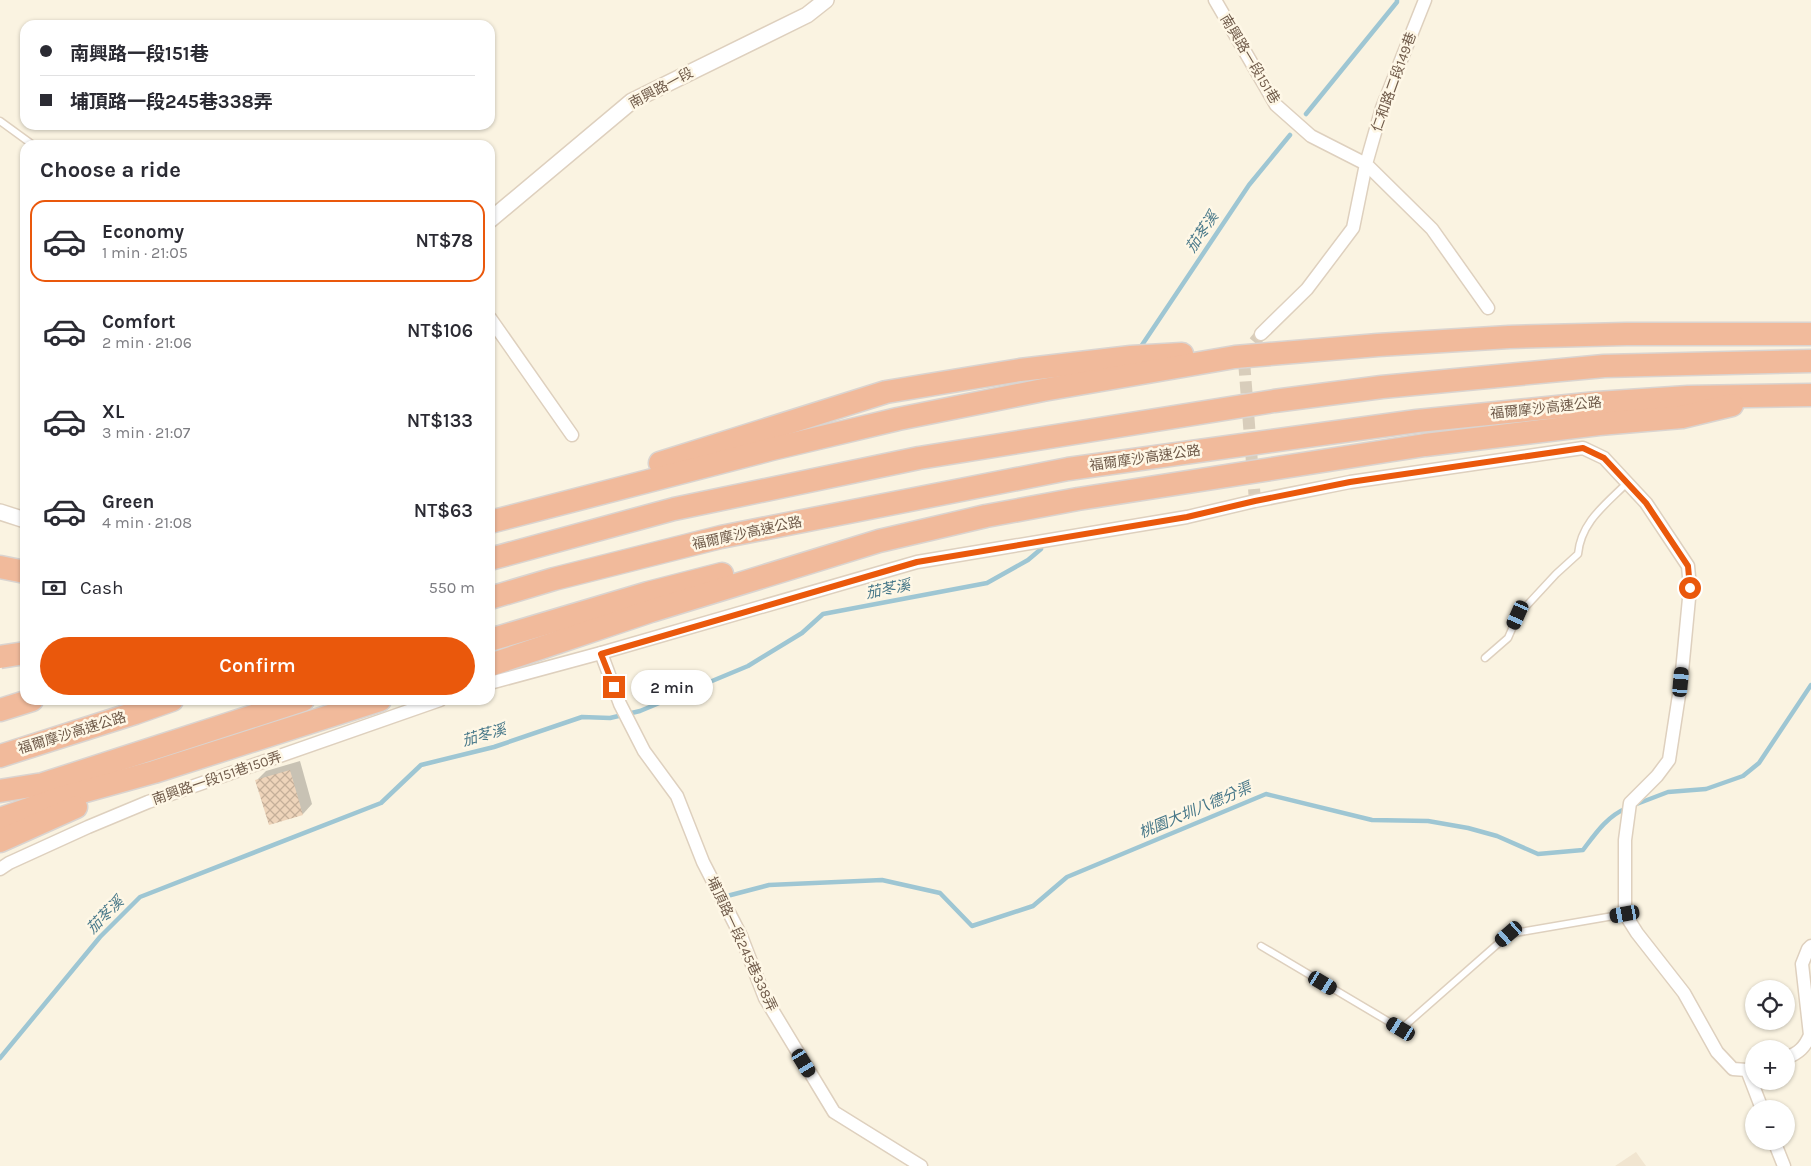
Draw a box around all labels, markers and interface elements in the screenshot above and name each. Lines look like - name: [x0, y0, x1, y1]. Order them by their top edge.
- street label: 南興路一段151巷: [1217, 11, 1283, 107]
- street label: 仁和路二段149巷: [1368, 30, 1420, 134]
- text: 南興路一段151巷: [70, 43, 209, 65]
- street label: 南興路一段: [626, 64, 696, 112]
- text: 埔頂路一段245巷338弄: [70, 91, 273, 113]
- text: Choose a ride: [40, 157, 181, 183]
- water label: 茄苳溪: [1182, 207, 1223, 256]
- icon: car: [42, 219, 87, 264]
- text: Economy: [102, 221, 184, 243]
- text: NT$78: [415, 230, 473, 252]
- text: 1 min · 21:05: [102, 243, 188, 262]
- icon: car: [42, 309, 87, 354]
- text: Comfort: [102, 311, 176, 333]
- text: NT$106: [407, 320, 473, 342]
- text: 2 min · 21:06: [102, 333, 192, 352]
- street label: 福爾摩沙高速公路: [1489, 394, 1603, 422]
- icon: car: [42, 399, 87, 444]
- text: XL: [102, 401, 124, 423]
- text: NT$133: [407, 410, 473, 432]
- text: 3 min · 21:07: [102, 423, 190, 442]
- street label: 福爾摩沙高速公路: [1088, 442, 1202, 474]
- icon: car: [42, 489, 87, 534]
- text: Green: [102, 491, 154, 513]
- text: NT$63: [414, 500, 473, 522]
- text: 4 min · 21:08: [102, 513, 192, 532]
- street label: 福爾摩沙高速公路: [690, 513, 804, 553]
- icon: cash: [40, 574, 68, 602]
- water label: 茄苳溪: [864, 575, 914, 602]
- text: Cash: [80, 577, 124, 599]
- route start: [1679, 577, 1701, 599]
- text: 550 m: [429, 578, 475, 597]
- car: [1505, 598, 1530, 632]
- button: Confirm: [40, 637, 475, 695]
- car: [1672, 666, 1689, 698]
- callout: 2 min: [632, 670, 714, 704]
- route end: [603, 676, 625, 698]
- text: 2 min: [650, 678, 694, 697]
- street label: 福爾摩沙高速公路: [16, 708, 128, 758]
- water label: 茄苳溪: [460, 720, 510, 750]
- street label: 南興路一段151巷150弄: [150, 748, 284, 808]
- water label: 桃園大圳八德分渠: [1136, 777, 1256, 842]
- street label: 埔頂路一段245巷338弄: [703, 874, 781, 1014]
- water label: 茄苳溪: [83, 891, 129, 937]
- car: [1608, 904, 1641, 924]
- car: [1492, 918, 1525, 950]
- car: [1306, 969, 1339, 997]
- map controls: [1745, 980, 1795, 1150]
- button: locate: [1745, 980, 1795, 1030]
- car: [1384, 1015, 1417, 1043]
- button: +: [1745, 1040, 1795, 1090]
- car: [789, 1046, 818, 1080]
- button: −: [1745, 1100, 1795, 1150]

